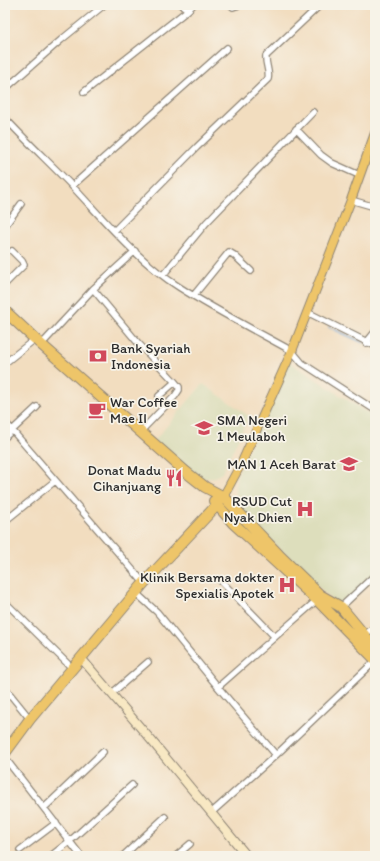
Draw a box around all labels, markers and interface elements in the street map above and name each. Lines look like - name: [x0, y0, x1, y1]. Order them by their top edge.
- place label: Bank Syariah Indonesia: [111, 340, 190, 373]
- bank icon: Bank Syariah Indonesia: [88, 346, 108, 366]
- place label: War Coffee Mae II: [110, 394, 178, 427]
- cafe icon: War Coffee Mae II: [87, 400, 107, 420]
- place label: SMA Negeri 1 Meulaboh: [217, 412, 287, 445]
- school or university icon: SMA Negeri 1 Meulaboh: [194, 418, 214, 438]
- school or university icon: MAN 1 Aceh Barat: [339, 454, 359, 474]
- place label: MAN 1 Aceh Barat: [227, 456, 336, 473]
- place label: Donat Madu Cihanjuang: [87, 462, 162, 495]
- restaurant icon: Donat Madu Cihanjuang: [164, 468, 184, 488]
- place label: RSUD Cut Nyak Dhien: [224, 493, 292, 526]
- hospital icon: RSUD Cut Nyak Dhien: [295, 499, 315, 519]
- place label: Klinik Bersama dokter Spexialis Apotek: [140, 569, 275, 602]
- hospital icon: Klinik Bersama dokter Spexialis Apotek: [277, 575, 297, 595]

